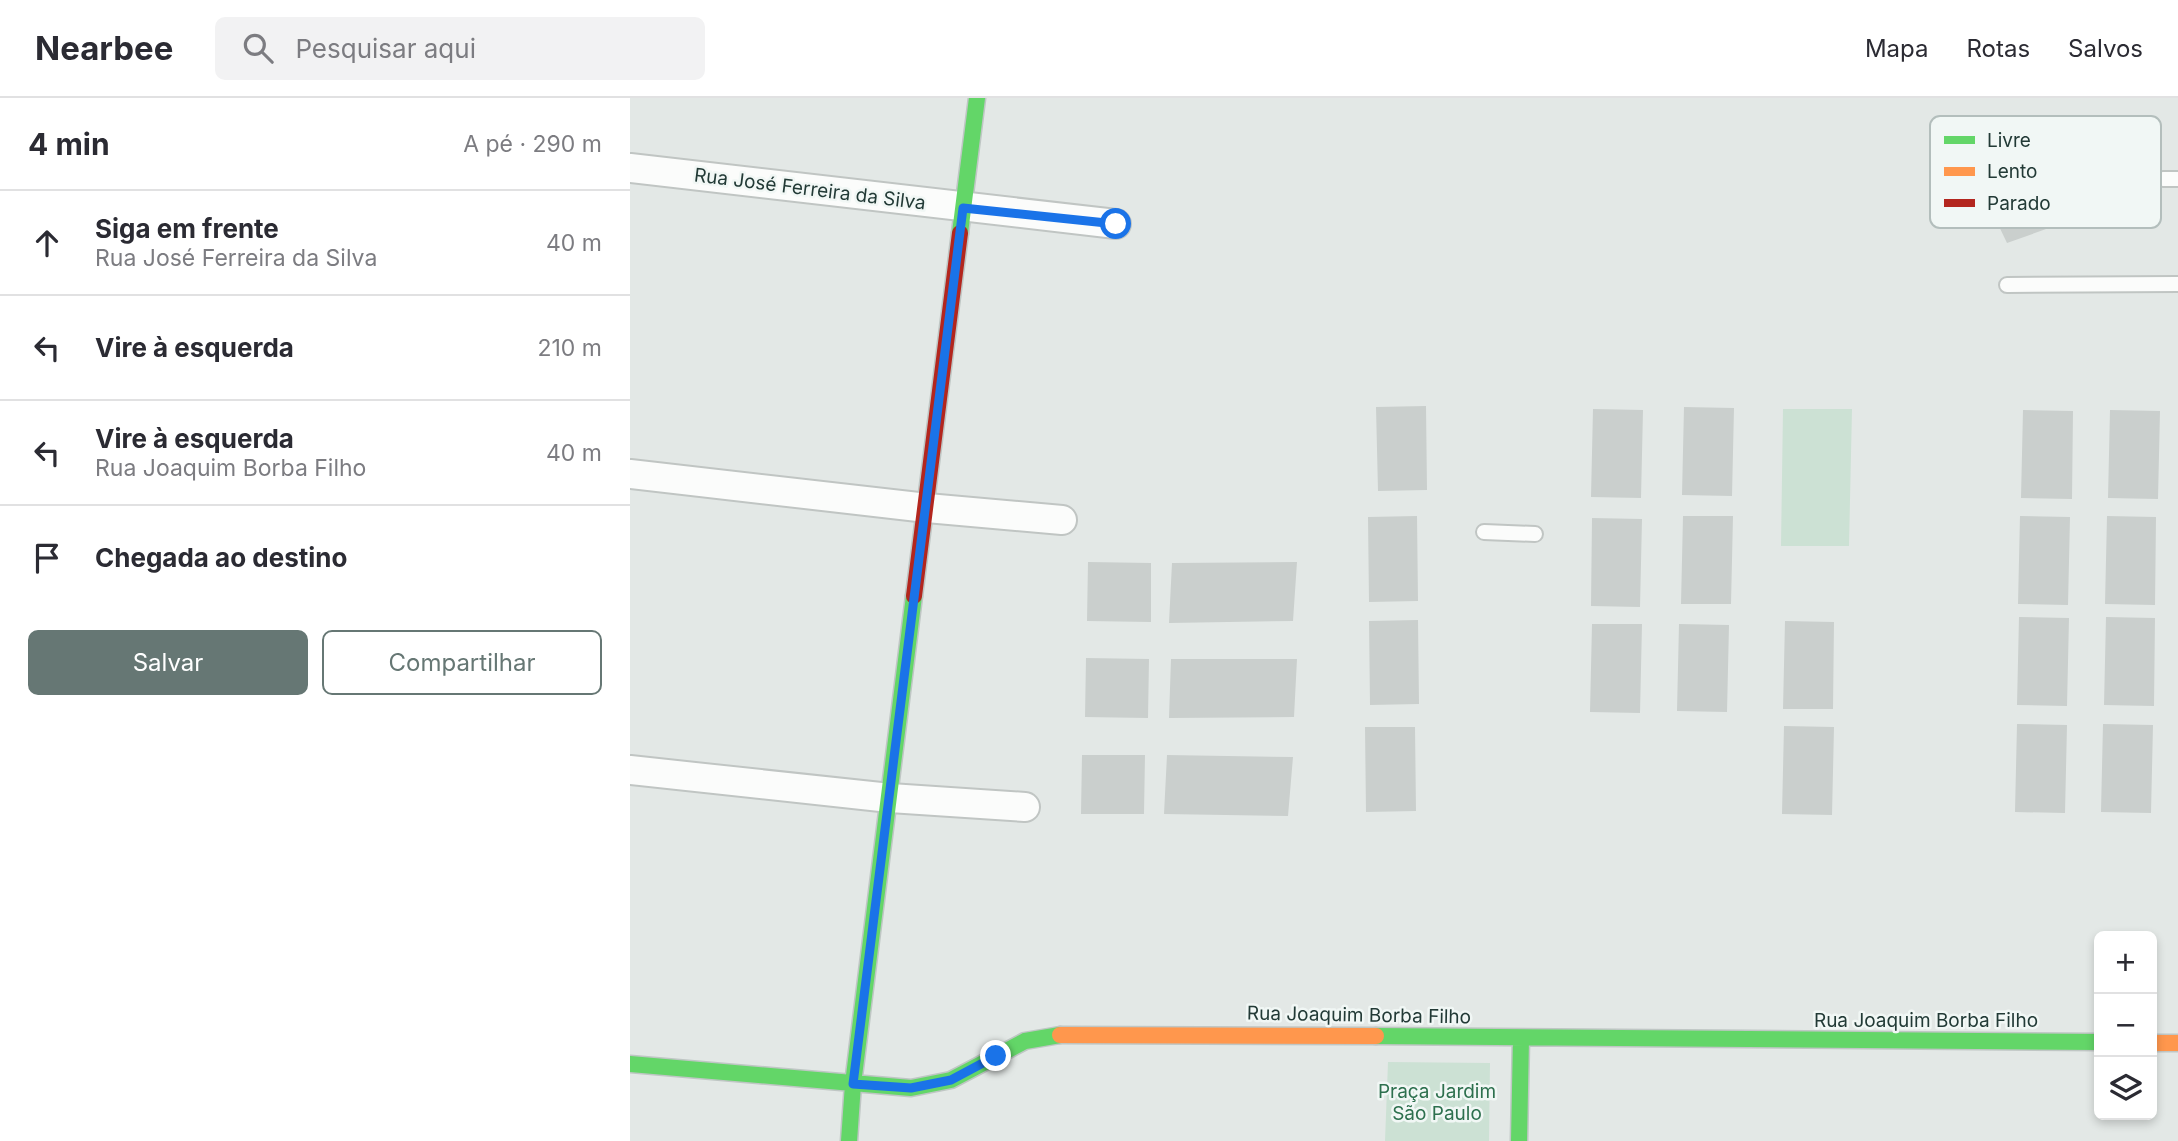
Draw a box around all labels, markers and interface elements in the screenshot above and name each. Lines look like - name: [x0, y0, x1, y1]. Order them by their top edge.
- search box: [215, 17, 705, 80]
- text: Nearbee: [35, 28, 173, 68]
- icon: search: [239, 29, 277, 67]
- text: Pesquisar aqui: [295, 33, 476, 64]
- text: Mapa: [1865, 34, 1929, 63]
- text: Rotas: [1967, 34, 2030, 63]
- text: Salvos: [2068, 34, 2143, 63]
- legend: [1930, 116, 2161, 228]
- text: 4 min: [28, 126, 110, 162]
- text: Livre: [1987, 129, 2031, 152]
- text: A pé · 290 m: [463, 130, 602, 158]
- text: Lento: [1987, 160, 2037, 183]
- street label: Rua José Ferreira da Silva: [693, 163, 927, 215]
- text: Parado: [1987, 192, 2051, 215]
- route start: [1100, 208, 1131, 239]
- text: Siga em frente: [95, 213, 279, 244]
- icon: ahead: [28, 224, 66, 262]
- text: 40 m: [546, 229, 602, 257]
- text: Rua José Ferreira da Silva: [95, 244, 377, 272]
- icon: left: [28, 329, 66, 367]
- text: Vire à esquerda: [95, 332, 294, 363]
- text: 210 m: [537, 334, 602, 362]
- text: Vire à esquerda: [95, 423, 294, 454]
- icon: left: [28, 434, 66, 472]
- text: 40 m: [546, 439, 602, 467]
- text: Rua Joaquim Borba Filho: [95, 454, 366, 482]
- icon: arrive: [28, 539, 66, 577]
- text: Chegada ao destino: [95, 542, 347, 573]
- button: Salvar: [28, 630, 308, 695]
- button: Compartilhar: [322, 630, 602, 695]
- map controls: [2094, 931, 2157, 1120]
- button: +: [2094, 931, 2157, 994]
- button: −: [2094, 994, 2157, 1057]
- street label: Rua Joaquim Borba Filho: [1247, 1002, 1471, 1028]
- street label: Rua Joaquim Borba Filho: [1814, 1009, 2038, 1032]
- route end: [980, 1040, 1011, 1071]
- button: layers: [2094, 1057, 2157, 1120]
- park label: Praça Jardim São Paulo: [1378, 1080, 1496, 1125]

